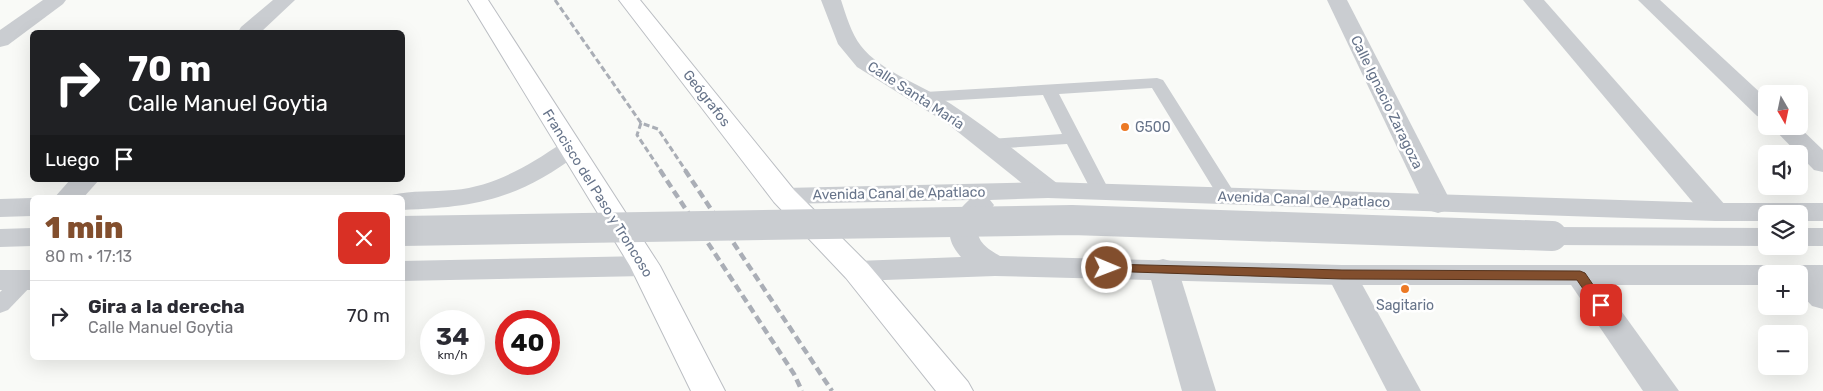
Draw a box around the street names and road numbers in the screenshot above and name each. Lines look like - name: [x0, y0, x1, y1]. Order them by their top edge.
- street label: Calle Ignacio Zaragoza: [1347, 33, 1426, 172]
- street label: Calle Santa María: [864, 58, 967, 133]
- street label: Geógrafos: [679, 67, 734, 130]
- street label: Francisco del Paso y Troncoso: [539, 106, 656, 280]
- street label: Avenida Canal de Apatlaco: [813, 183, 986, 204]
- street label: Avenida Canal de Apatlaco: [1217, 188, 1391, 211]

